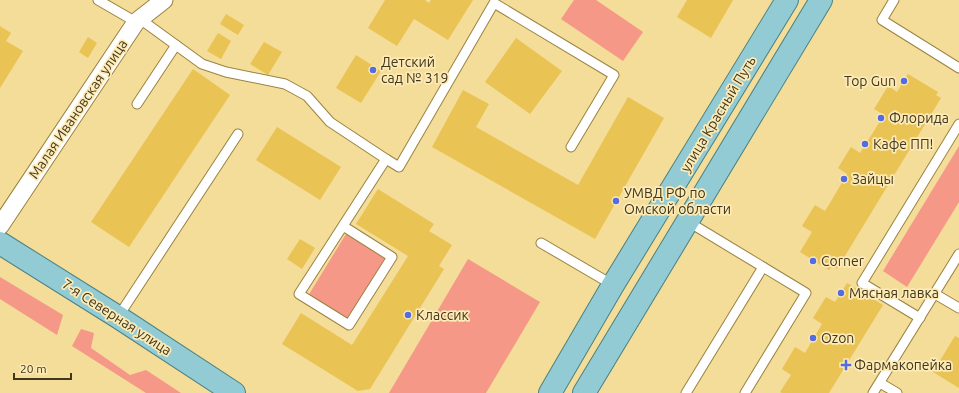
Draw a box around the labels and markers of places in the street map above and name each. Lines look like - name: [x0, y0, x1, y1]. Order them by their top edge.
- place label: Детский сад № 319: [381, 54, 448, 86]
- marker: Детский сад № 319: [368, 65, 378, 75]
- place label: Top Gun: [844, 73, 896, 89]
- marker: Top Gun: [899, 76, 909, 86]
- place label: Флорида: [889, 110, 949, 126]
- marker: Флорида: [876, 113, 886, 123]
- place label: Кафе ПП!: [873, 136, 933, 152]
- marker: Кафе ПП!: [860, 139, 870, 149]
- place label: Зайцы: [852, 171, 894, 187]
- marker: Зайцы: [839, 174, 849, 184]
- place label: УМВД РФ по Омской области: [624, 185, 731, 217]
- marker: УМВД РФ по Омской области: [611, 196, 621, 206]
- place label: Corner: [821, 253, 865, 269]
- marker: Corner: [808, 256, 818, 266]
- place label: Мясная лавка: [849, 285, 939, 301]
- marker: Мясная лавка: [836, 288, 846, 298]
- place label: Классик: [416, 307, 469, 323]
- marker: Классик: [403, 310, 413, 320]
- place label: Ozon: [821, 330, 854, 346]
- marker: Ozon: [808, 333, 818, 343]
- place label: Фармакопейка: [854, 357, 952, 373]
- marker: Фармакопейка: [841, 360, 851, 370]

